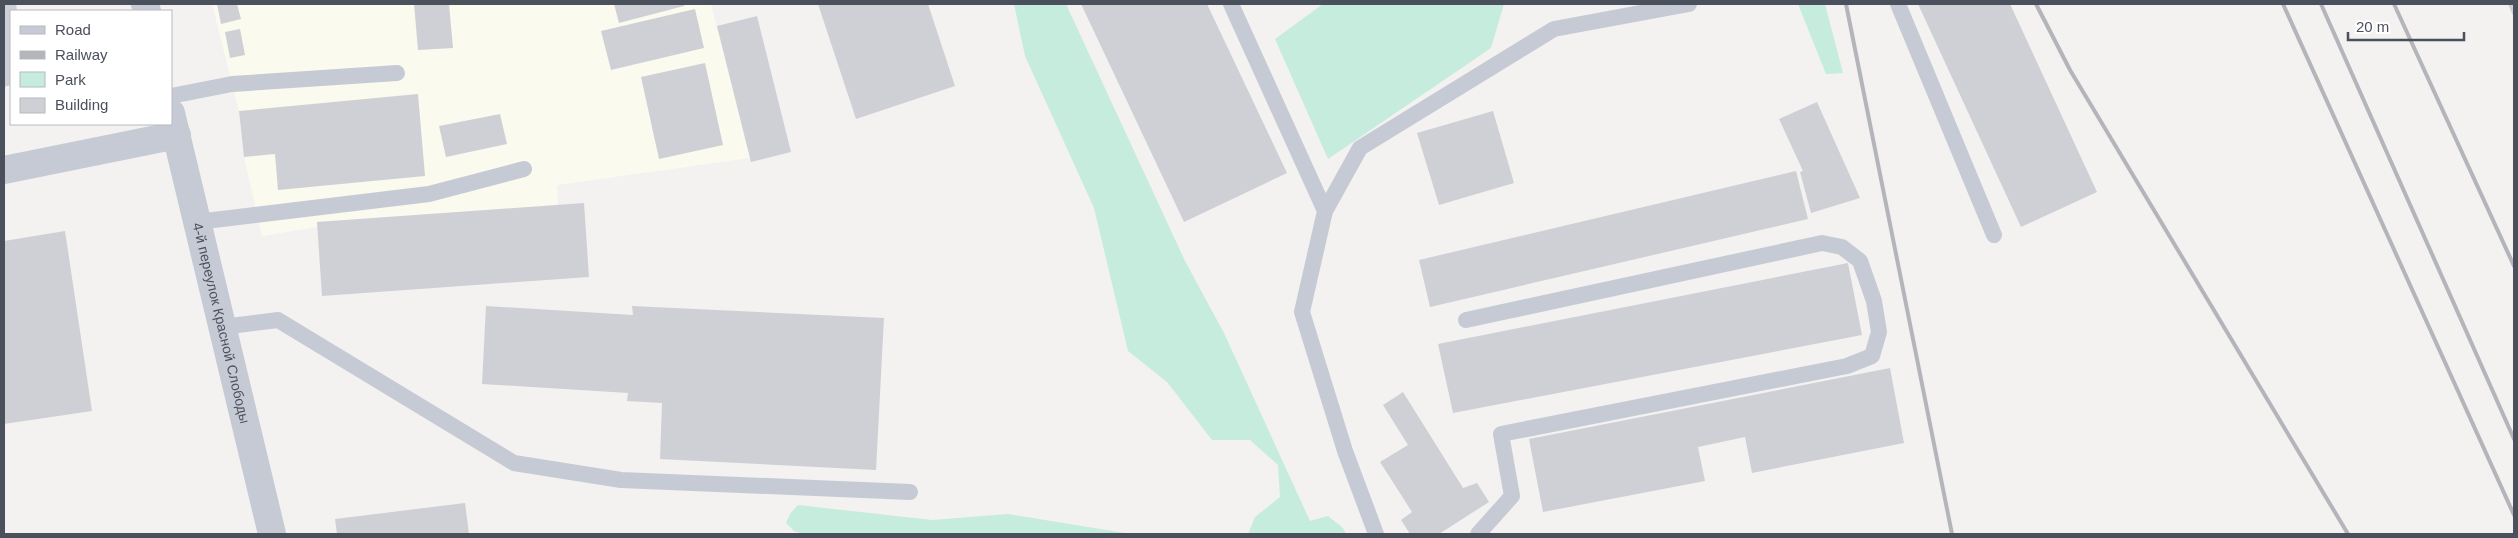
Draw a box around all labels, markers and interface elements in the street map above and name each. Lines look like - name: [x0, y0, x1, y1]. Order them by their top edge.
- legend: [10, 10, 172, 125]
- scale bar: [2348, 10, 2464, 42]
- text: 20 m: [2356, 18, 2389, 35]
- text: Road: [55, 21, 91, 38]
- text: Railway: [55, 46, 108, 63]
- text: Park: [55, 71, 86, 88]
- text: Building: [55, 96, 108, 113]
- street label: 4-й переулок Красной Слободы: [190, 221, 253, 425]

